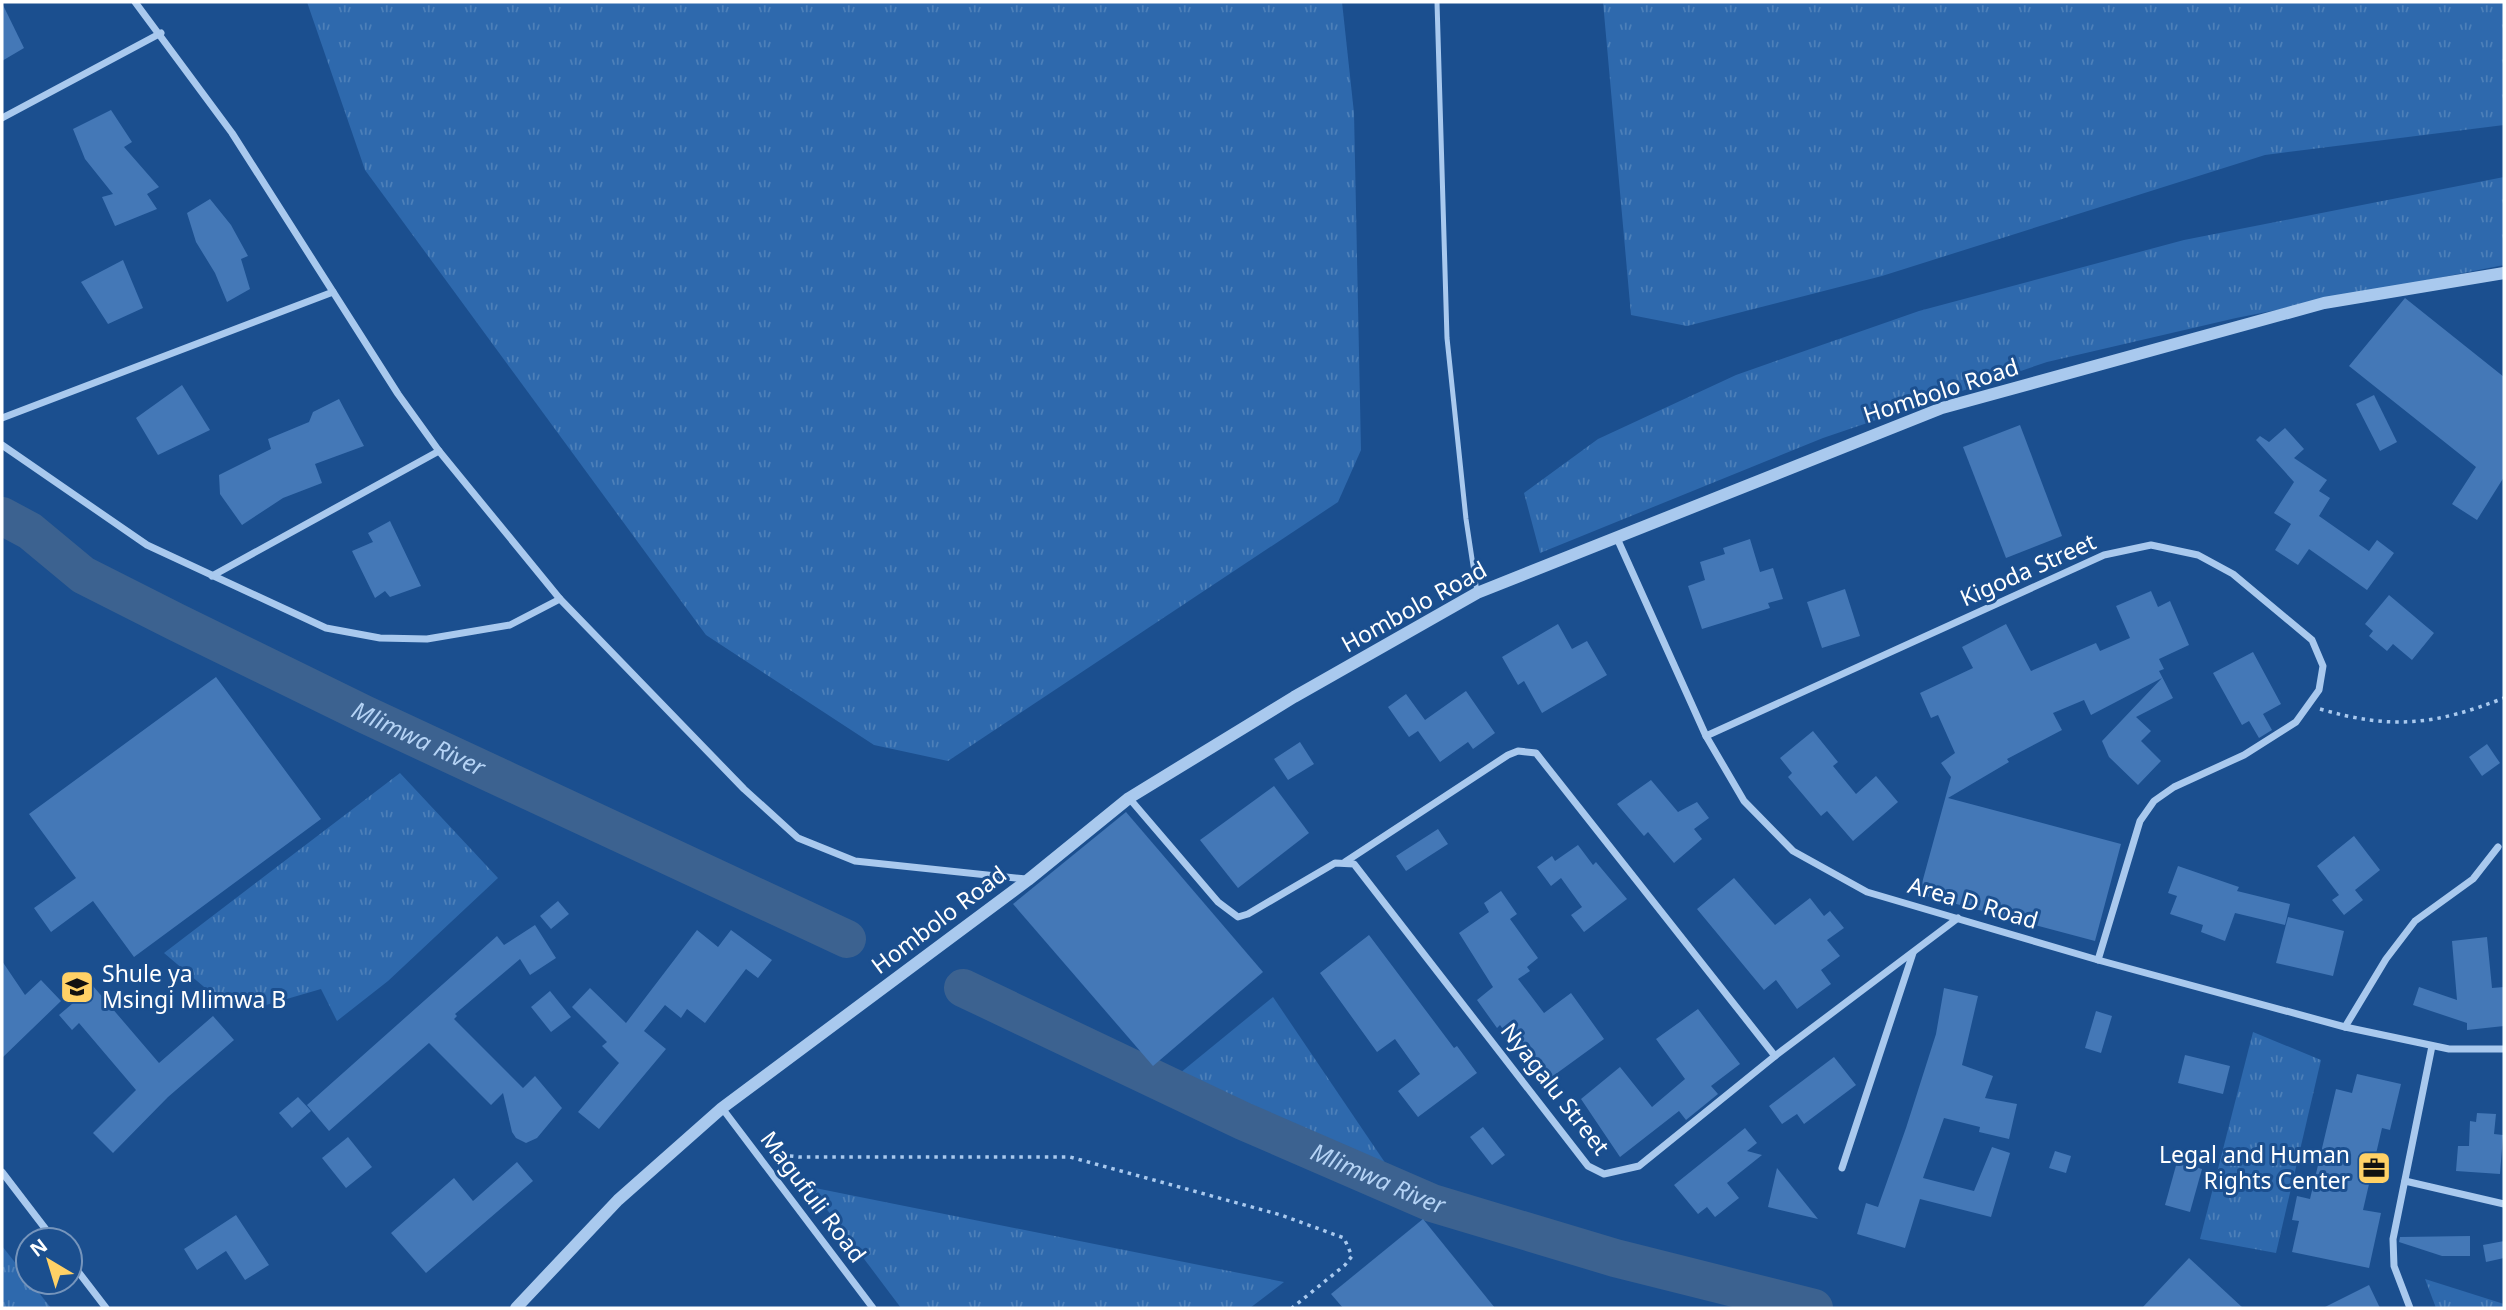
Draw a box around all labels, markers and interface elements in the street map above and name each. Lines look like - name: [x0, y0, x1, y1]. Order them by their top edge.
- street label: Hombolo Road: [1859, 350, 2022, 430]
- street label: Kigoda Street: [1955, 525, 2101, 613]
- street label: Hombolo Road: [1335, 553, 1492, 659]
- water label: Mlimwa River: [347, 693, 492, 784]
- street label: Hombolo Road: [864, 858, 1013, 981]
- street label: Area D Road: [1905, 868, 2042, 936]
- place label: Shule ya Msingi Mlimwa B: [102, 957, 286, 1015]
- school or university icon: Shule ya Msingi Mlimwa B: [58, 968, 96, 1006]
- street label: Nyagalu Street: [1494, 1016, 1617, 1161]
- street label: Magufuli Road: [754, 1124, 874, 1269]
- water label: Mlimwa River: [1306, 1134, 1451, 1221]
- place label: Legal and Human Rights Center: [2159, 1138, 2350, 1196]
- office icon: Legal and Human Rights Center: [2355, 1149, 2393, 1187]
- north arrow: [14, 1226, 84, 1296]
- text: N: [24, 1233, 53, 1263]

